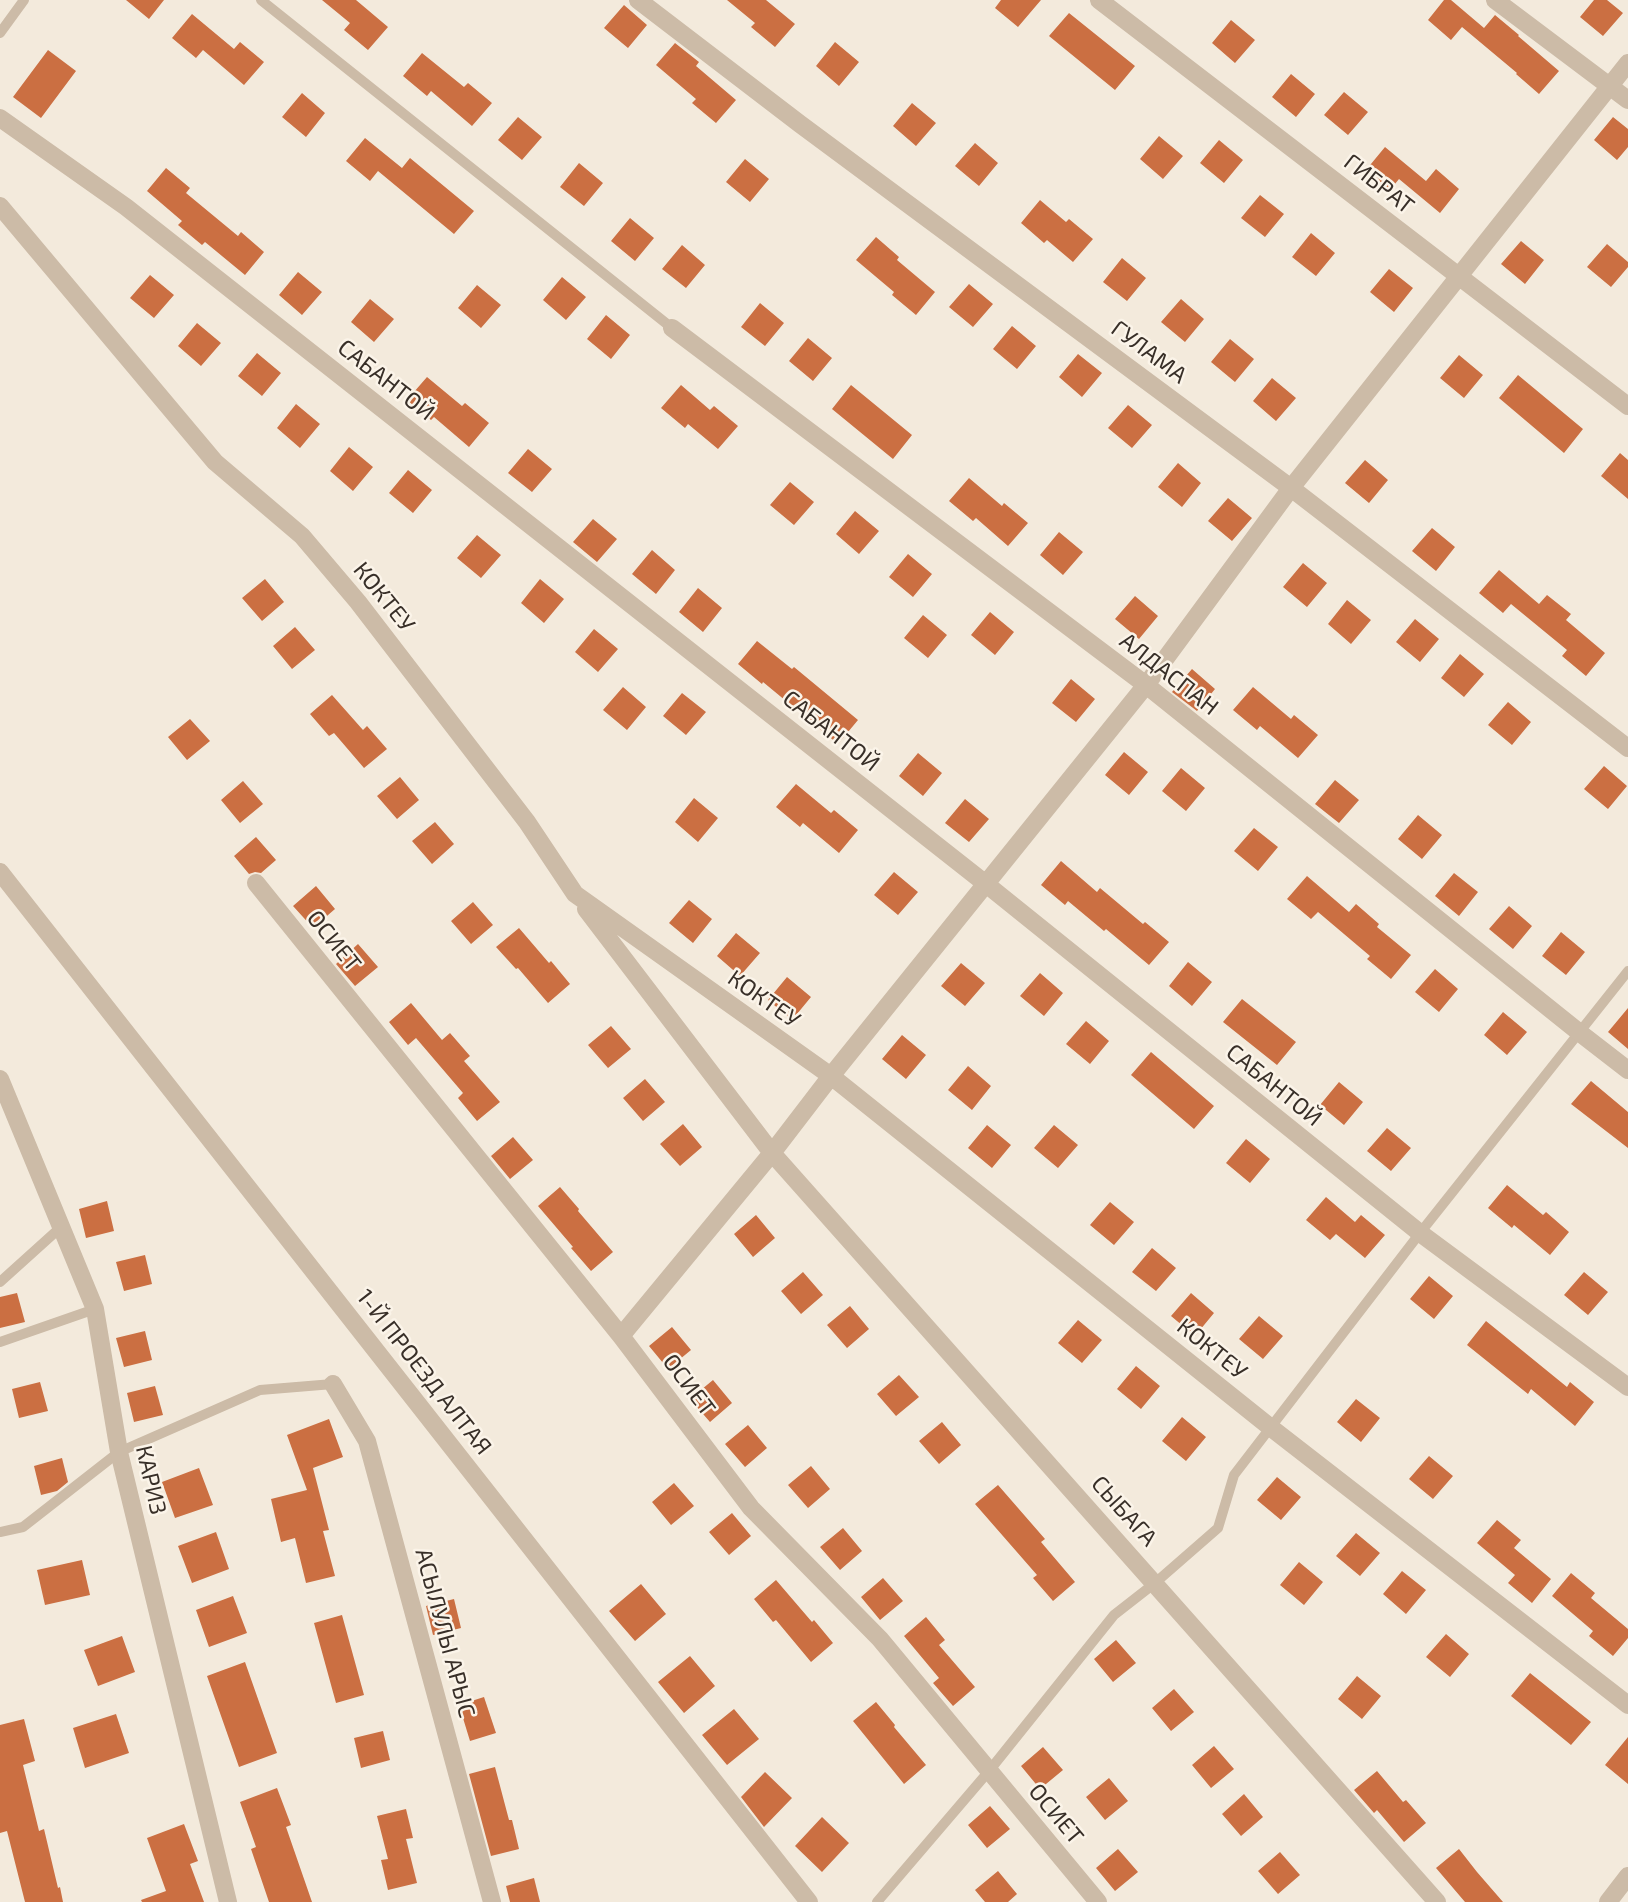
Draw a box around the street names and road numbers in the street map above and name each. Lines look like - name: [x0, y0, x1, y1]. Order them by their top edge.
- street label: ГИБРАТ: [1338, 148, 1420, 220]
- street label: ГУЛАМА: [1106, 315, 1192, 389]
- street label: САБАНТОЙ: [332, 334, 440, 426]
- street label: КОКТЕУ: [347, 556, 421, 638]
- street label: АЛДАСПАН: [1114, 627, 1224, 721]
- street label: САБАНТОЙ: [777, 685, 885, 777]
- street label: ОСИЕТ: [301, 905, 367, 977]
- street label: КОКТЕУ: [723, 964, 805, 1034]
- street label: САБАНТОЙ: [1221, 1038, 1327, 1132]
- street label: 1-Й ПРОЕЗД АЛТАЯ: [351, 1284, 497, 1460]
- street label: КОКТЕУ: [1171, 1312, 1253, 1386]
- street label: ОСИЕТ: [657, 1348, 721, 1422]
- street label: КАРИЗ: [130, 1443, 172, 1517]
- street label: СЫБАГА: [1085, 1470, 1163, 1552]
- street label: АСЫЛУЛЫ АРЫС: [409, 1546, 481, 1720]
- street label: ОСИЕТ: [1023, 1778, 1089, 1850]

